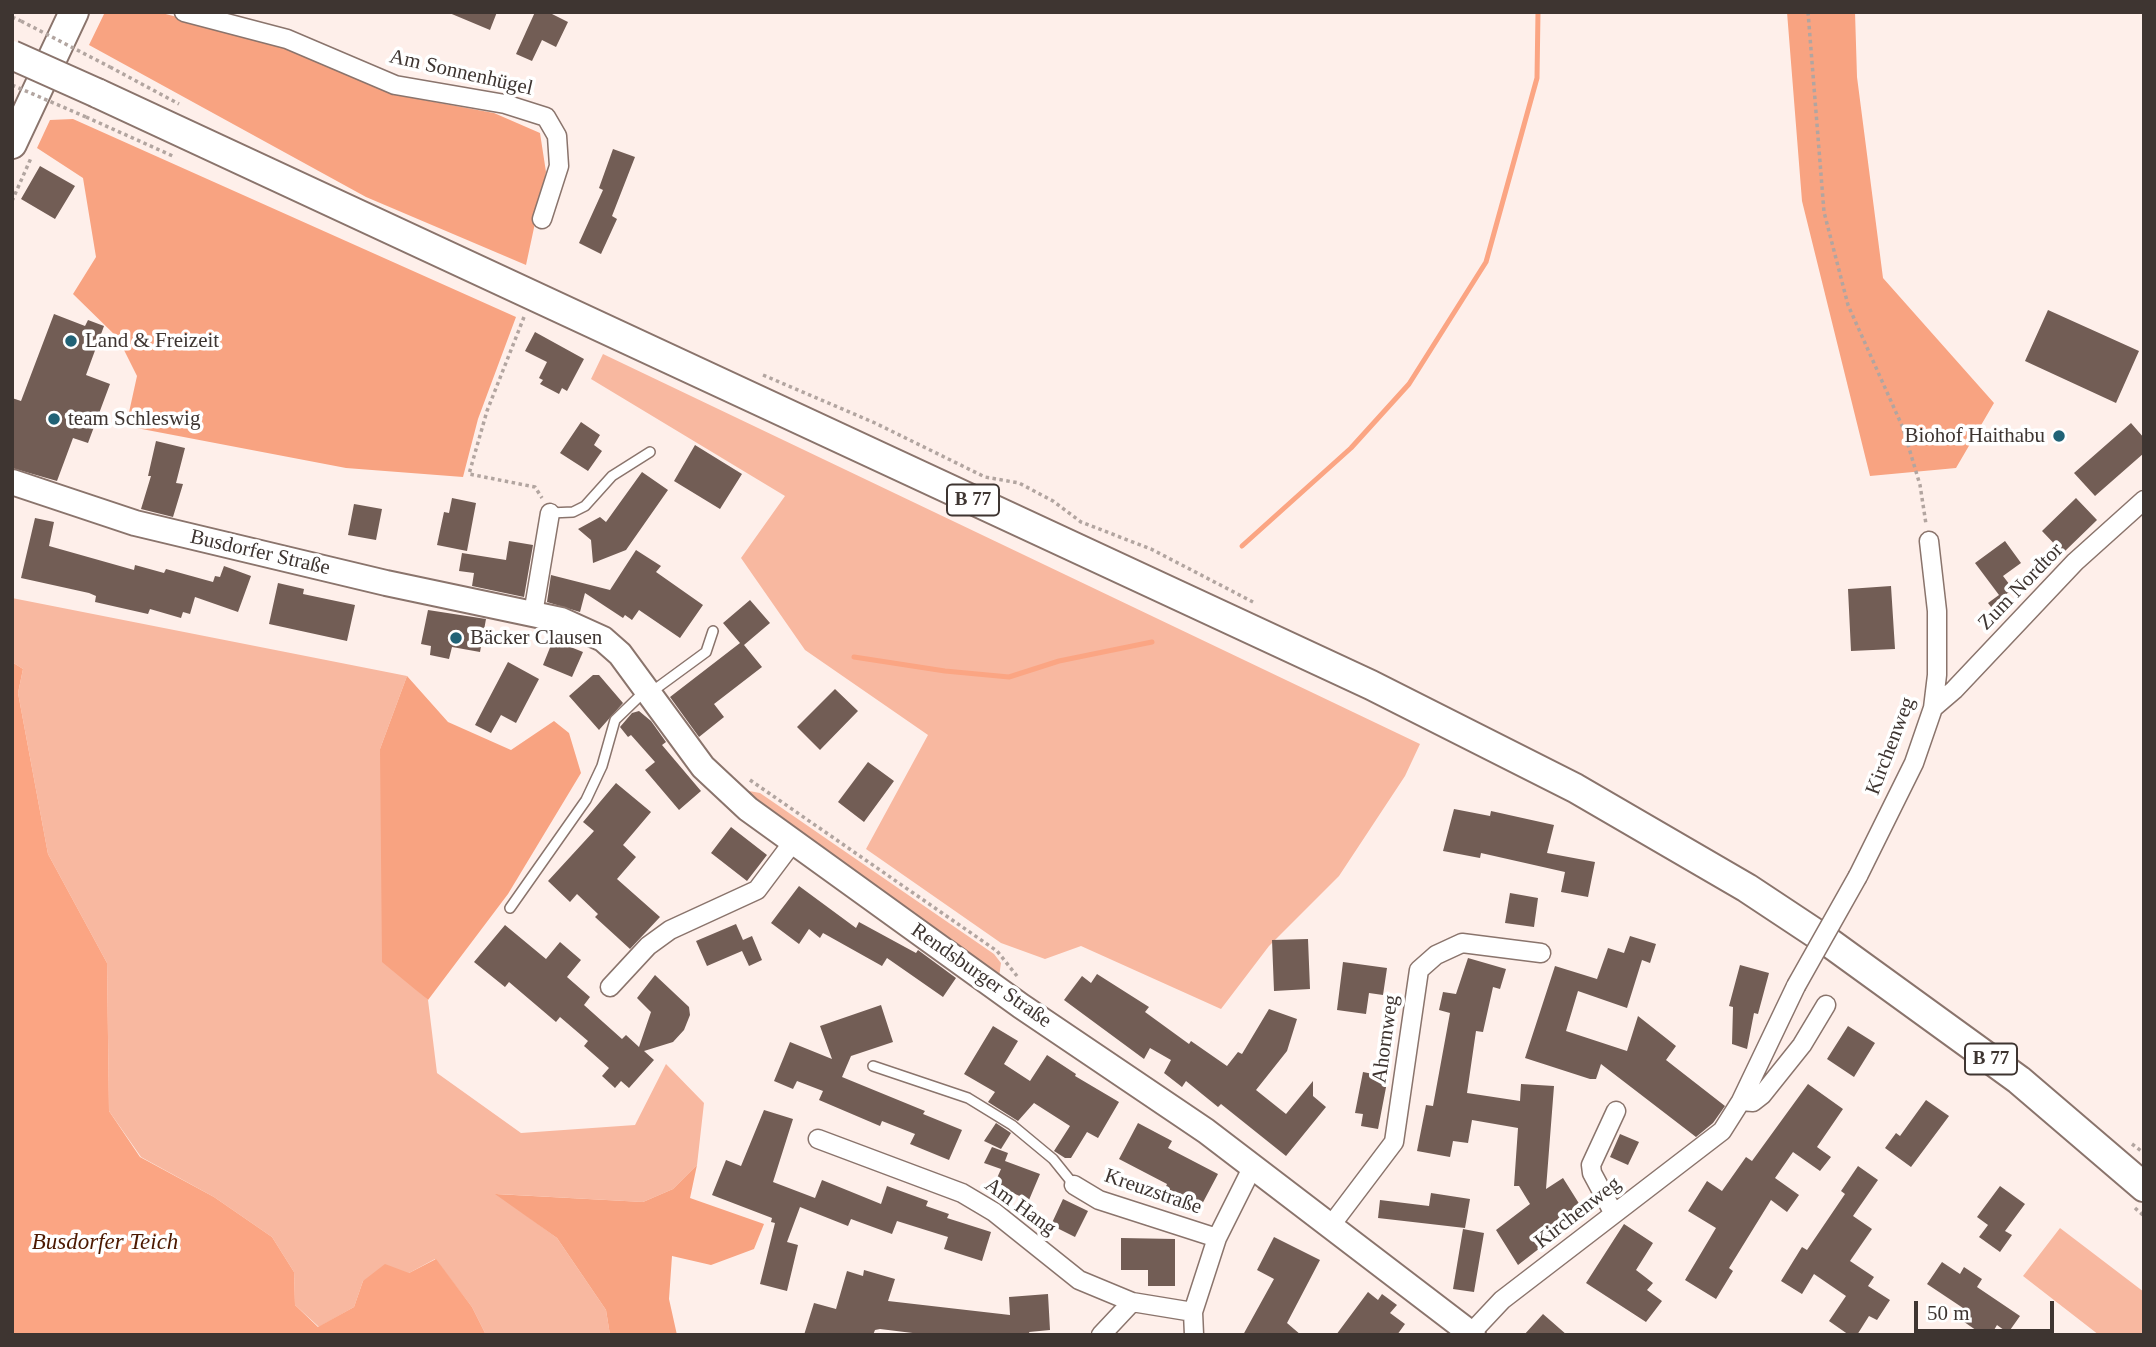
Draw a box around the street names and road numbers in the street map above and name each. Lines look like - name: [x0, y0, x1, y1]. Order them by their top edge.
- street label: Am Sonnenhügel: [387, 44, 535, 102]
- road number: B 77: [947, 485, 999, 516]
- street label: Busdorfer Straße: [188, 525, 332, 581]
- street label: Zum Nordtor: [1973, 538, 2069, 636]
- street label: Kirchenweg: [1861, 694, 1921, 798]
- street label: Rendsburger Straße: [906, 918, 1056, 1034]
- street label: Ahornweg: [1367, 993, 1405, 1085]
- road number: B 77: [1965, 1044, 2017, 1074]
- street label: Kreuzstraße: [1101, 1164, 1205, 1220]
- street label: Kirchenweg: [1530, 1171, 1626, 1255]
- street label: Am Hang: [979, 1173, 1061, 1241]

